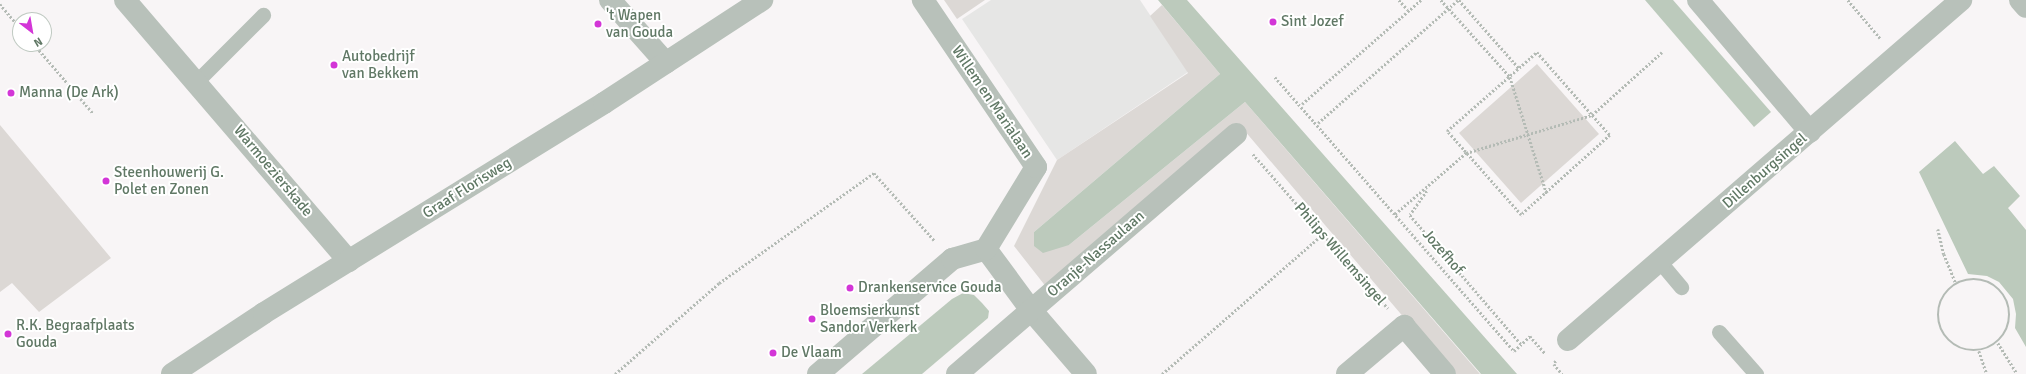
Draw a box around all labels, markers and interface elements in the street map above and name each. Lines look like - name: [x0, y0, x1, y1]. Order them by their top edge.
- place label: 't Wapen van Gouda: [606, 6, 673, 41]
- north arrow: [12, 12, 52, 52]
- place label: Sint Jozef: [1281, 13, 1343, 31]
- marker: Sint Jozef: [1268, 17, 1278, 27]
- marker: 't Wapen van Gouda: [593, 19, 603, 29]
- text: N: [31, 34, 45, 49]
- street label: Willem en Marialaan: [948, 42, 1036, 162]
- place label: Autobedrijf van Bekkem: [342, 47, 419, 82]
- marker: Autobedrijf van Bekkem: [329, 60, 339, 70]
- place label: Manna (De Ark): [19, 84, 119, 102]
- marker: Manna (De Ark): [6, 88, 16, 98]
- street label: Warmoezierskade: [230, 122, 316, 220]
- street label: Dillenburgsingel: [1719, 129, 1811, 213]
- street label: Graaf Florisweg: [419, 154, 515, 222]
- place label: Steenhouwerij G. Polet en Zonen: [114, 163, 224, 198]
- marker: Steenhouwerij G. Polet en Zonen: [101, 176, 111, 186]
- street label: Philips Willemsingel: [1290, 199, 1390, 309]
- street label: Oranje-Nassaulaan: [1044, 207, 1148, 301]
- street label: Jozefhof: [1418, 226, 1468, 278]
- place label: Drankenservice Gouda: [858, 279, 1002, 297]
- marker: Drankenservice Gouda: [845, 283, 855, 293]
- place label: Bloemsierkunst Sandor Verkerk: [820, 301, 920, 336]
- marker: Bloemsierkunst Sandor Verkerk: [807, 314, 817, 324]
- place label: R.K. Begraafplaats Gouda: [16, 316, 135, 351]
- marker: R.K. Begraafplaats Gouda: [3, 329, 13, 339]
- place label: De Vlaam: [781, 344, 842, 362]
- marker: De Vlaam: [768, 348, 778, 358]

